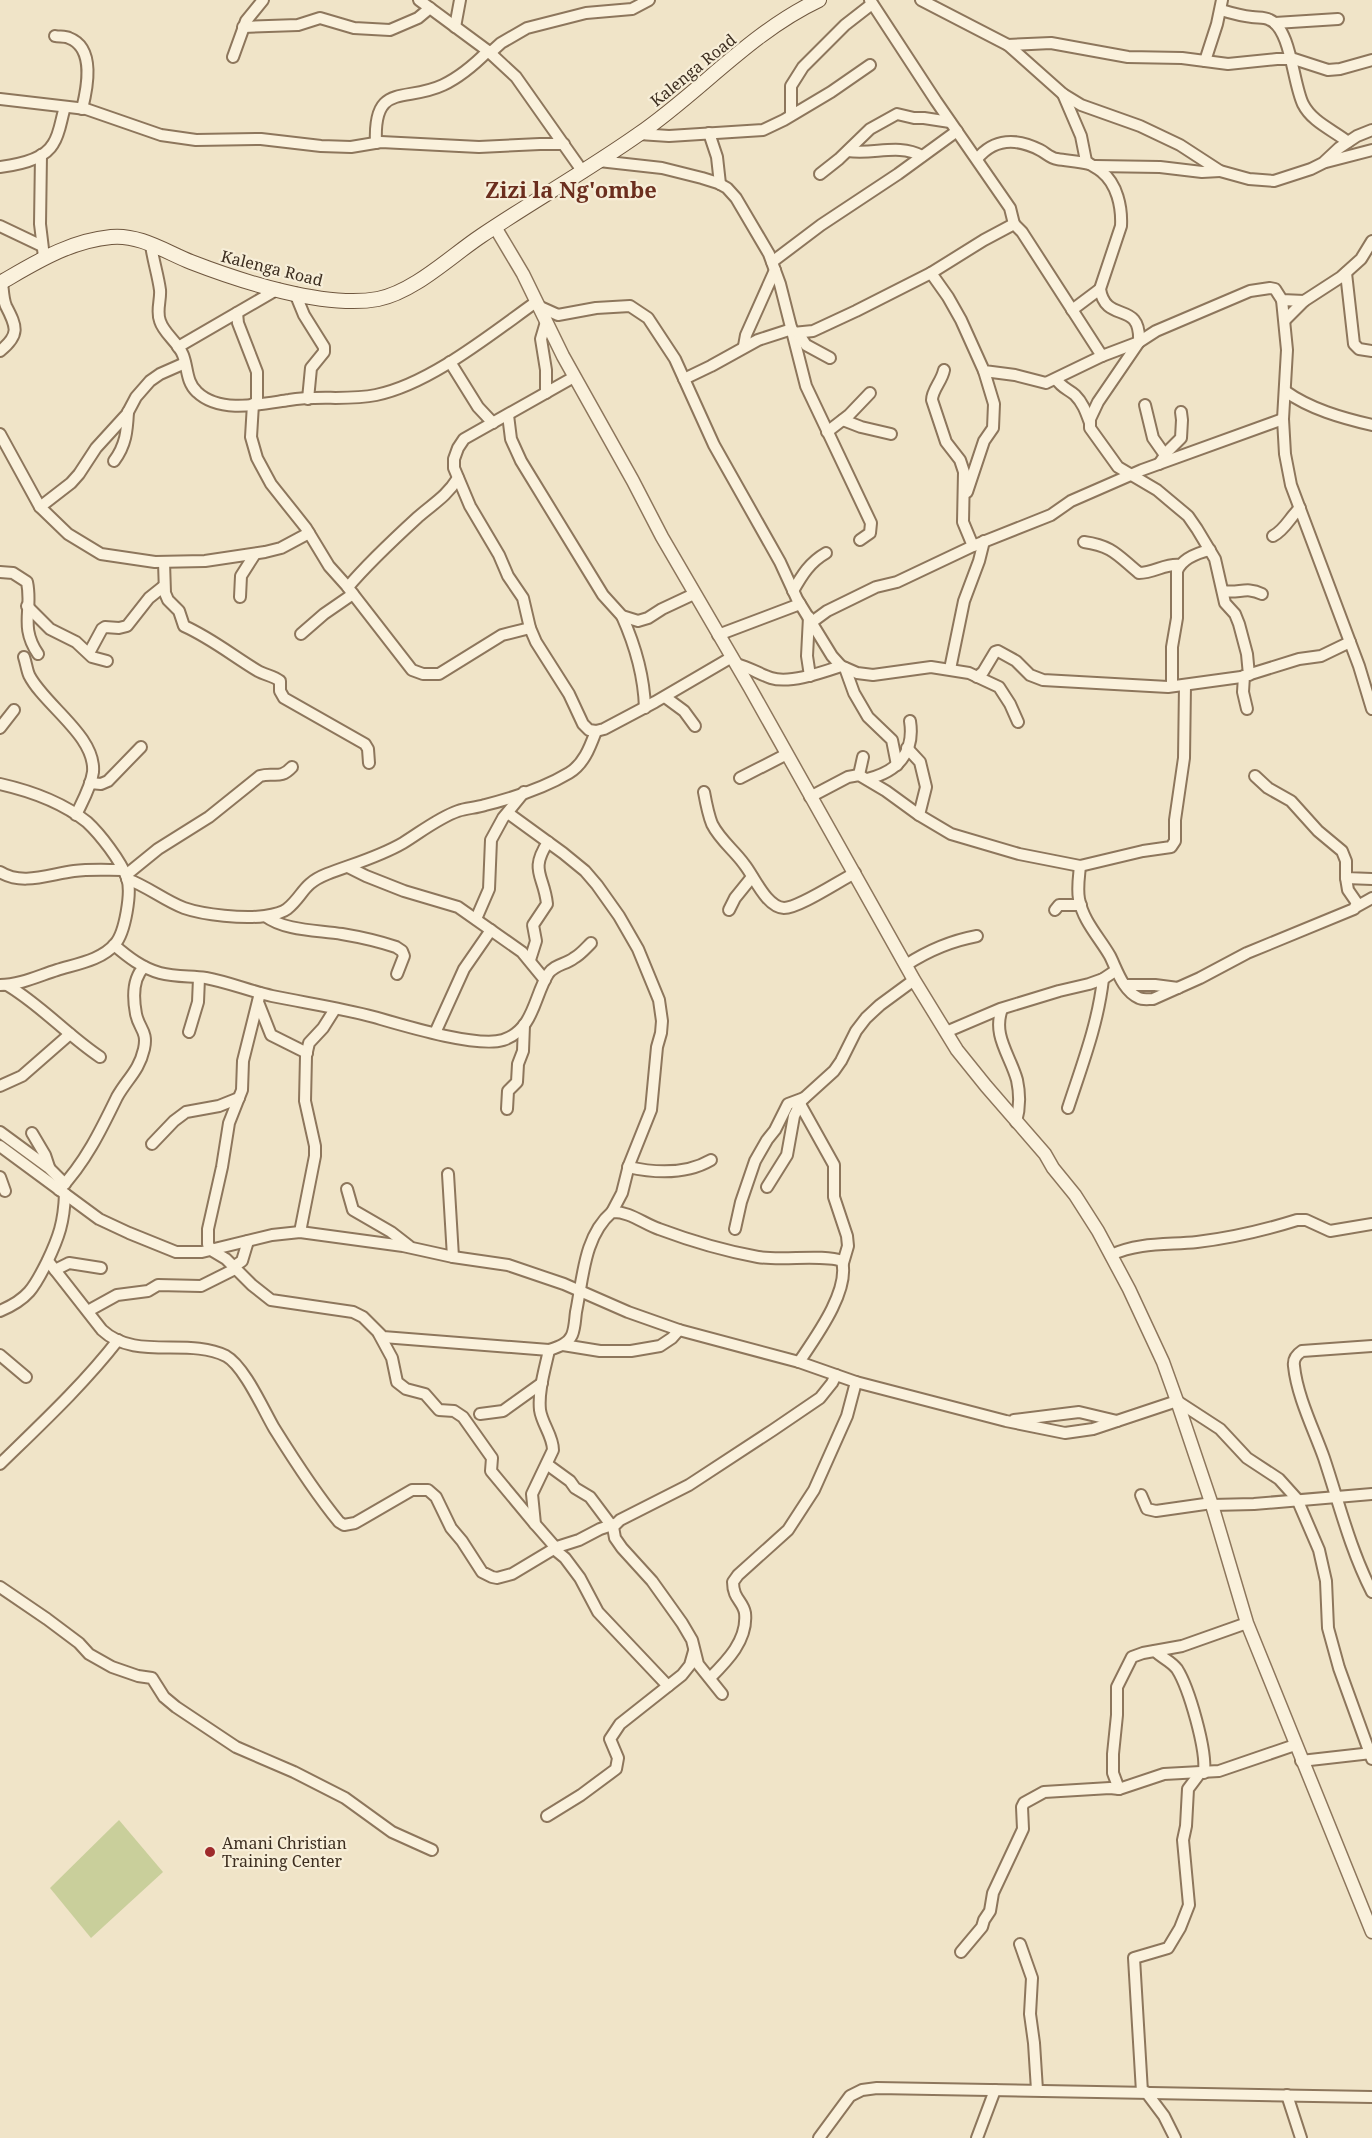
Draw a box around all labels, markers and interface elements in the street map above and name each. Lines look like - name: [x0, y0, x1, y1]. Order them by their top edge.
- street label: Kalenga Road: [646, 28, 741, 111]
- district label: Zizi la Ng'ombe: [485, 174, 657, 204]
- street label: Kalenga Road: [219, 245, 325, 291]
- place label: Amani Christian Training Center: [222, 1832, 347, 1872]
- marker: Amani Christian Training Center: [203, 1845, 217, 1859]

